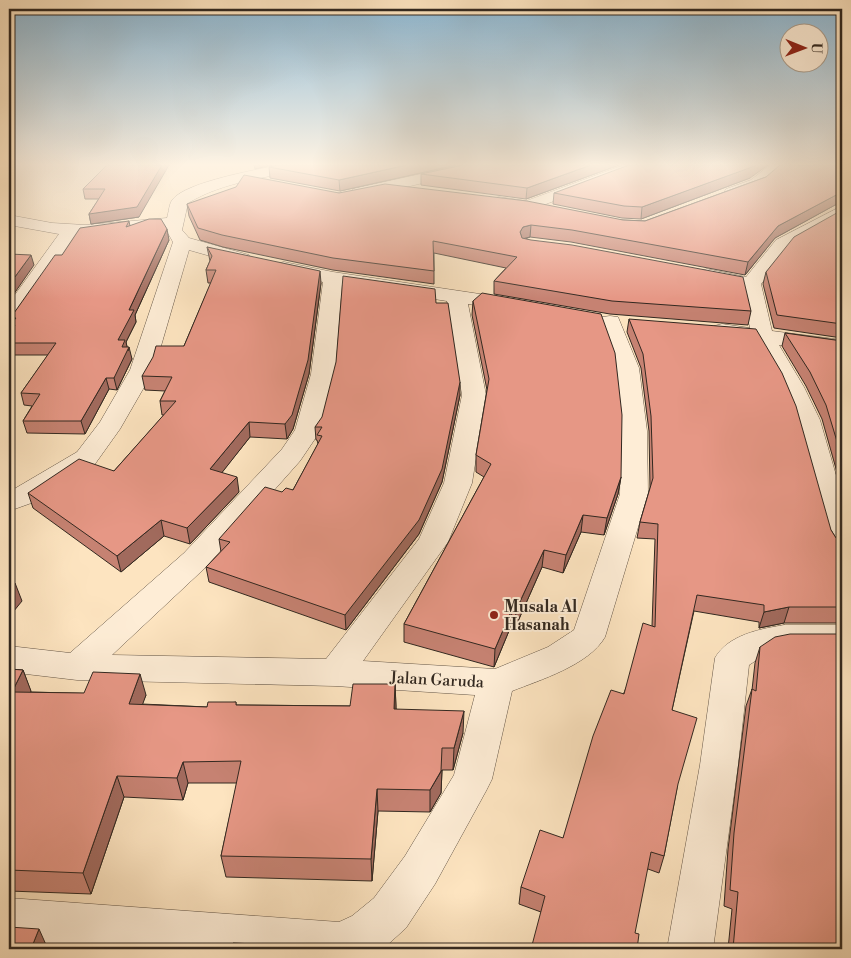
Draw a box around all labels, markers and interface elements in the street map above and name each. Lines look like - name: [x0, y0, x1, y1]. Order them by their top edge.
- north arrow: [778, 22, 828, 72]
- text: U: [807, 43, 825, 54]
- place label: Musala Al Hasanah: [504, 597, 578, 635]
- marker: Musala Al Hasanah: [488, 609, 500, 621]
- street label: Jalan Garuda: [388, 667, 485, 692]

